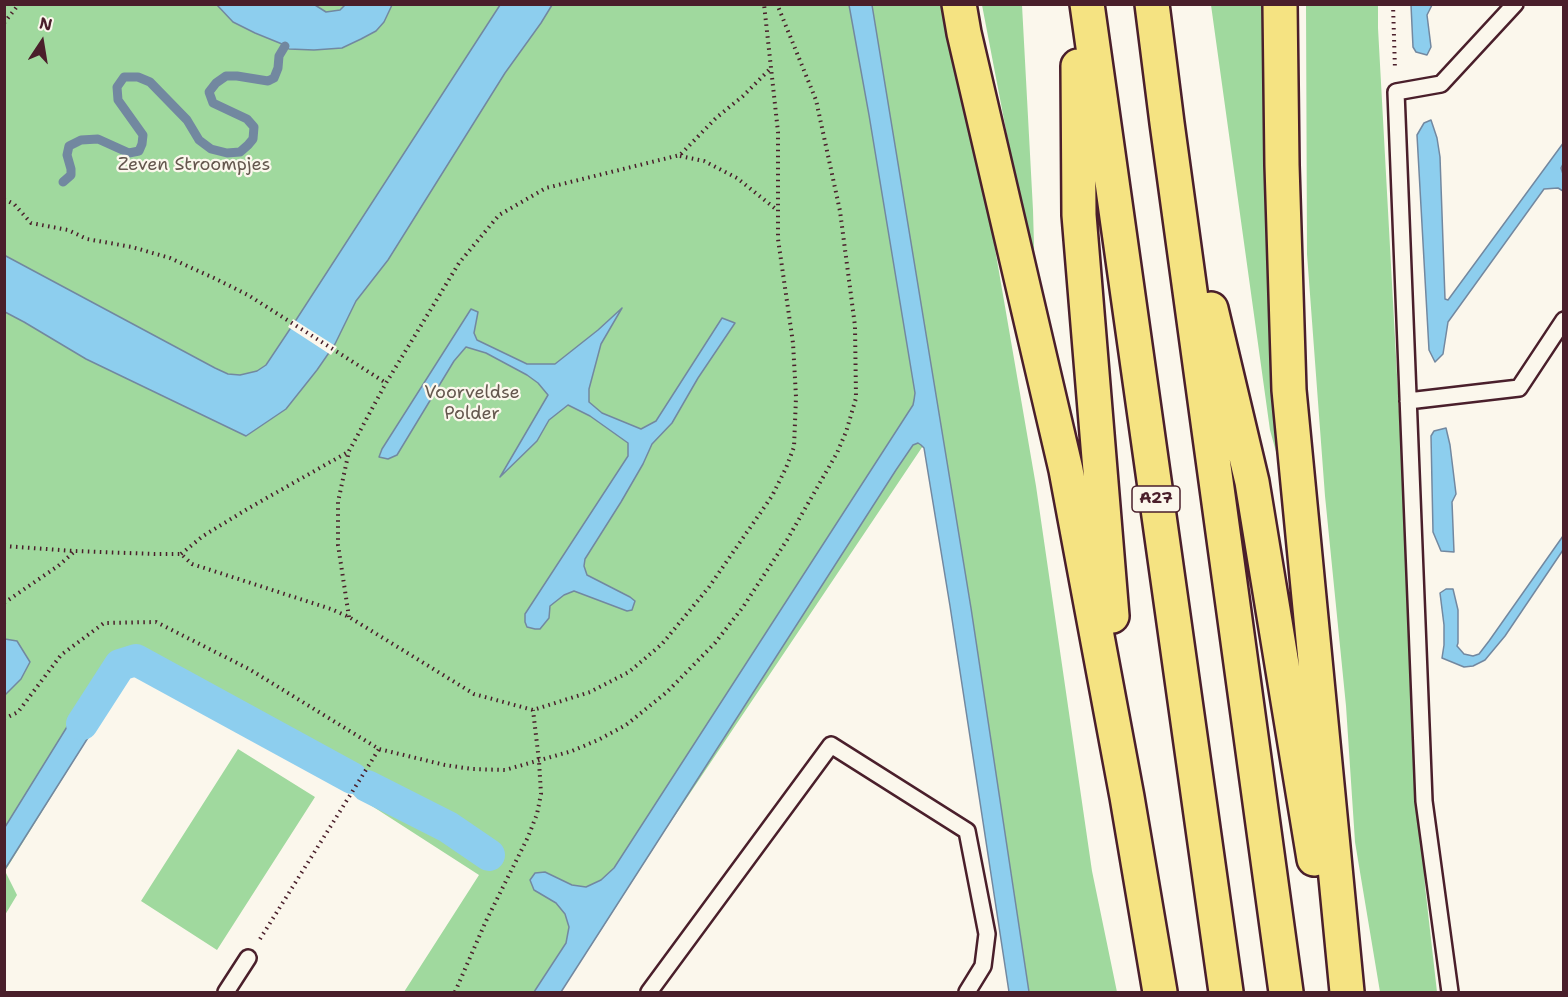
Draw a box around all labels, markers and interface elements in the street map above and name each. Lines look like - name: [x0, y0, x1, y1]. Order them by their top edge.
- north arrow: [12, 12, 72, 72]
- text: N: [37, 12, 54, 35]
- park label: Zeven Stroompjes: [118, 154, 270, 176]
- park label: Voorveldse Polder: [424, 382, 520, 424]
- road number: A27: [1132, 486, 1180, 512]

